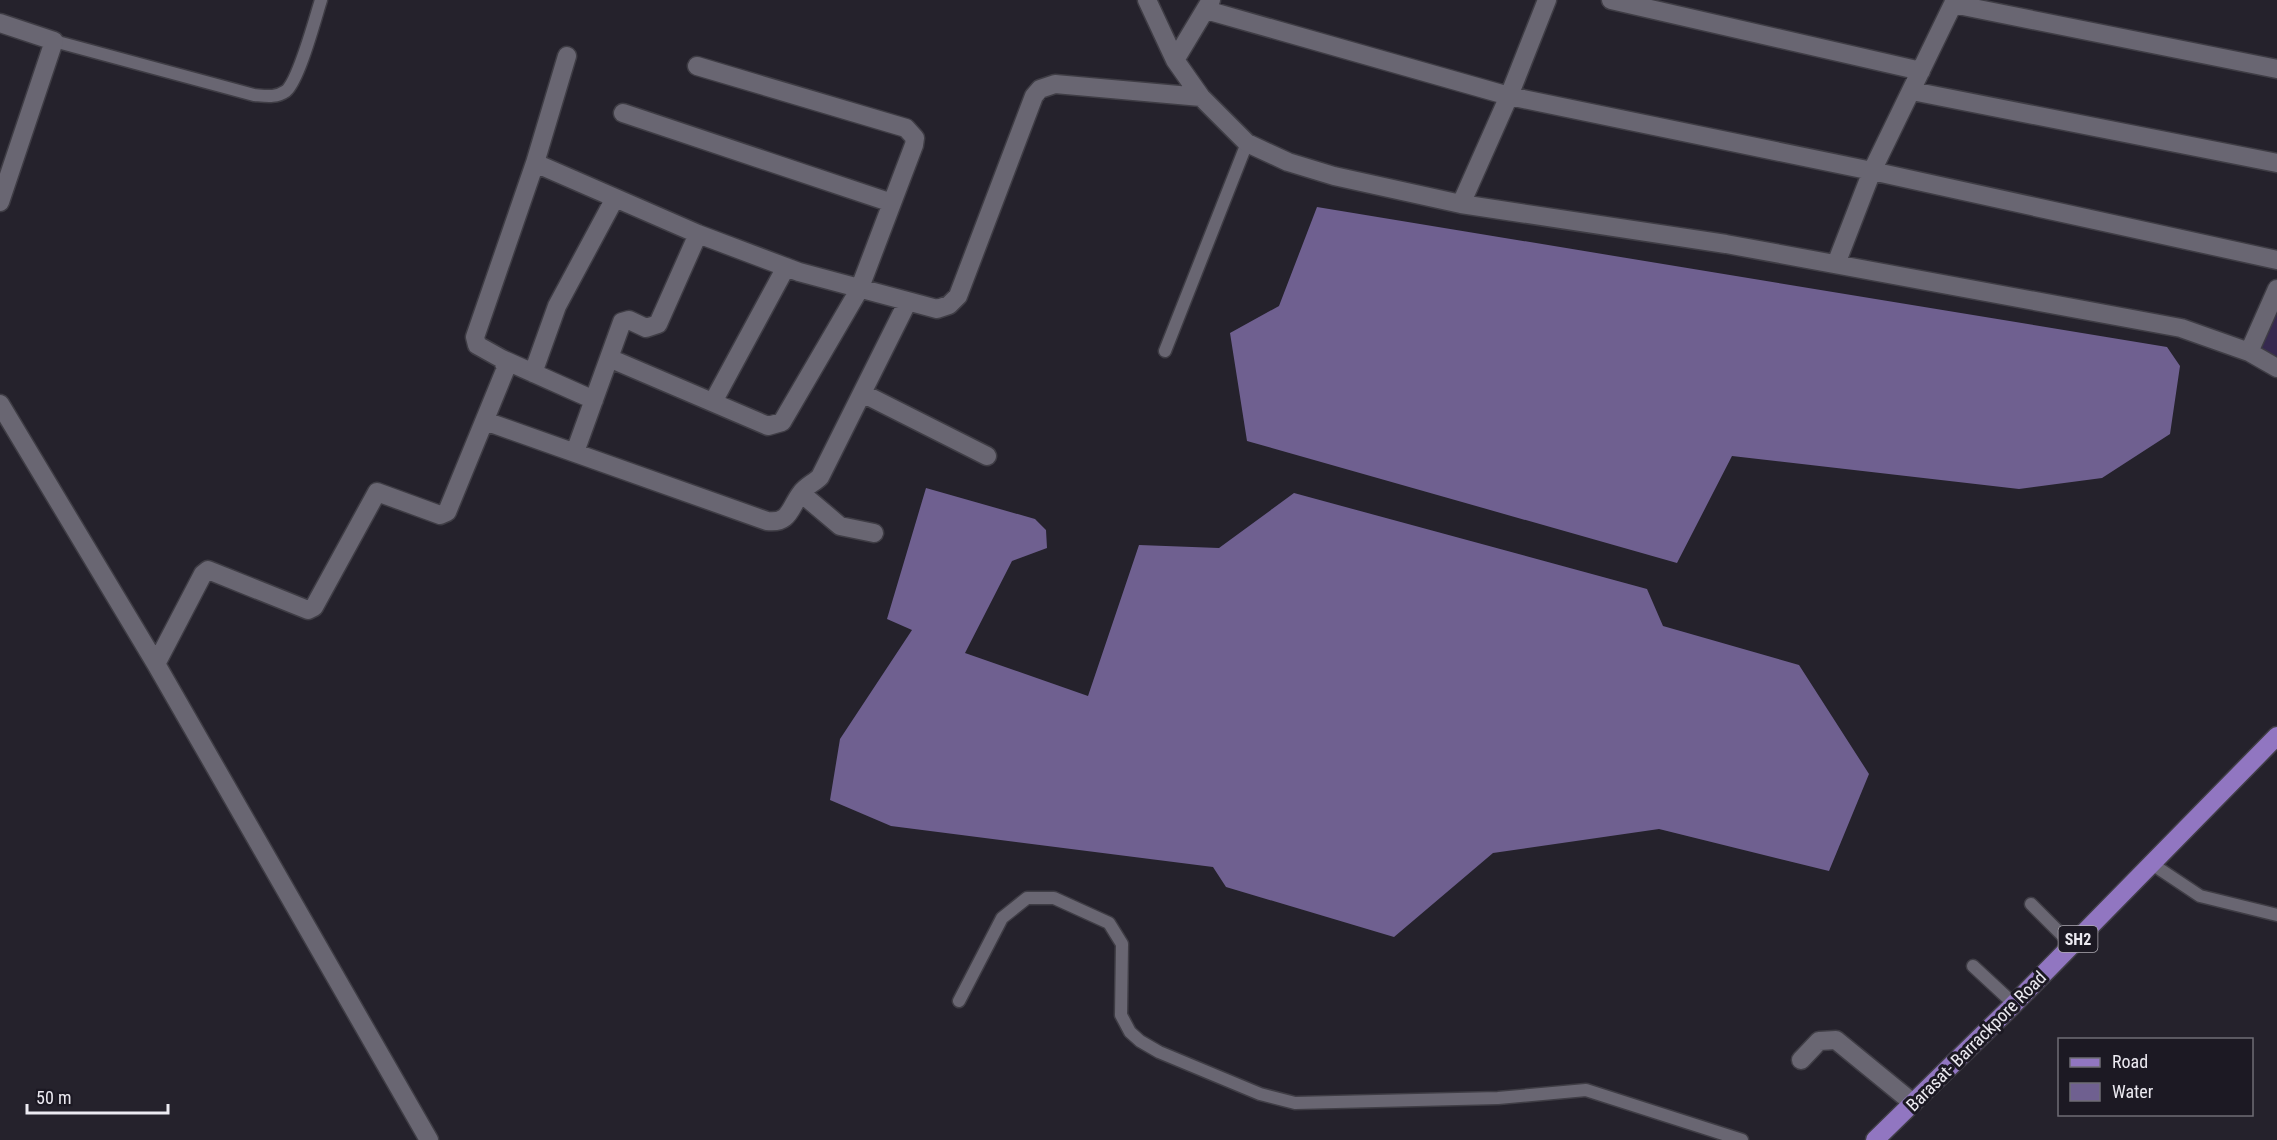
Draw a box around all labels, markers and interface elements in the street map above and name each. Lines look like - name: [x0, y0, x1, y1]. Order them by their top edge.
- road number: SH2: [2058, 926, 2098, 952]
- street label: Barasat- Barrackpore Road: [1902, 967, 2050, 1115]
- legend: [2058, 1038, 2253, 1116]
- text: Road: [2112, 1051, 2148, 1072]
- scale bar: [27, 1077, 168, 1115]
- text: Water: [2112, 1081, 2154, 1102]
- text: 50 m: [36, 1087, 71, 1108]

